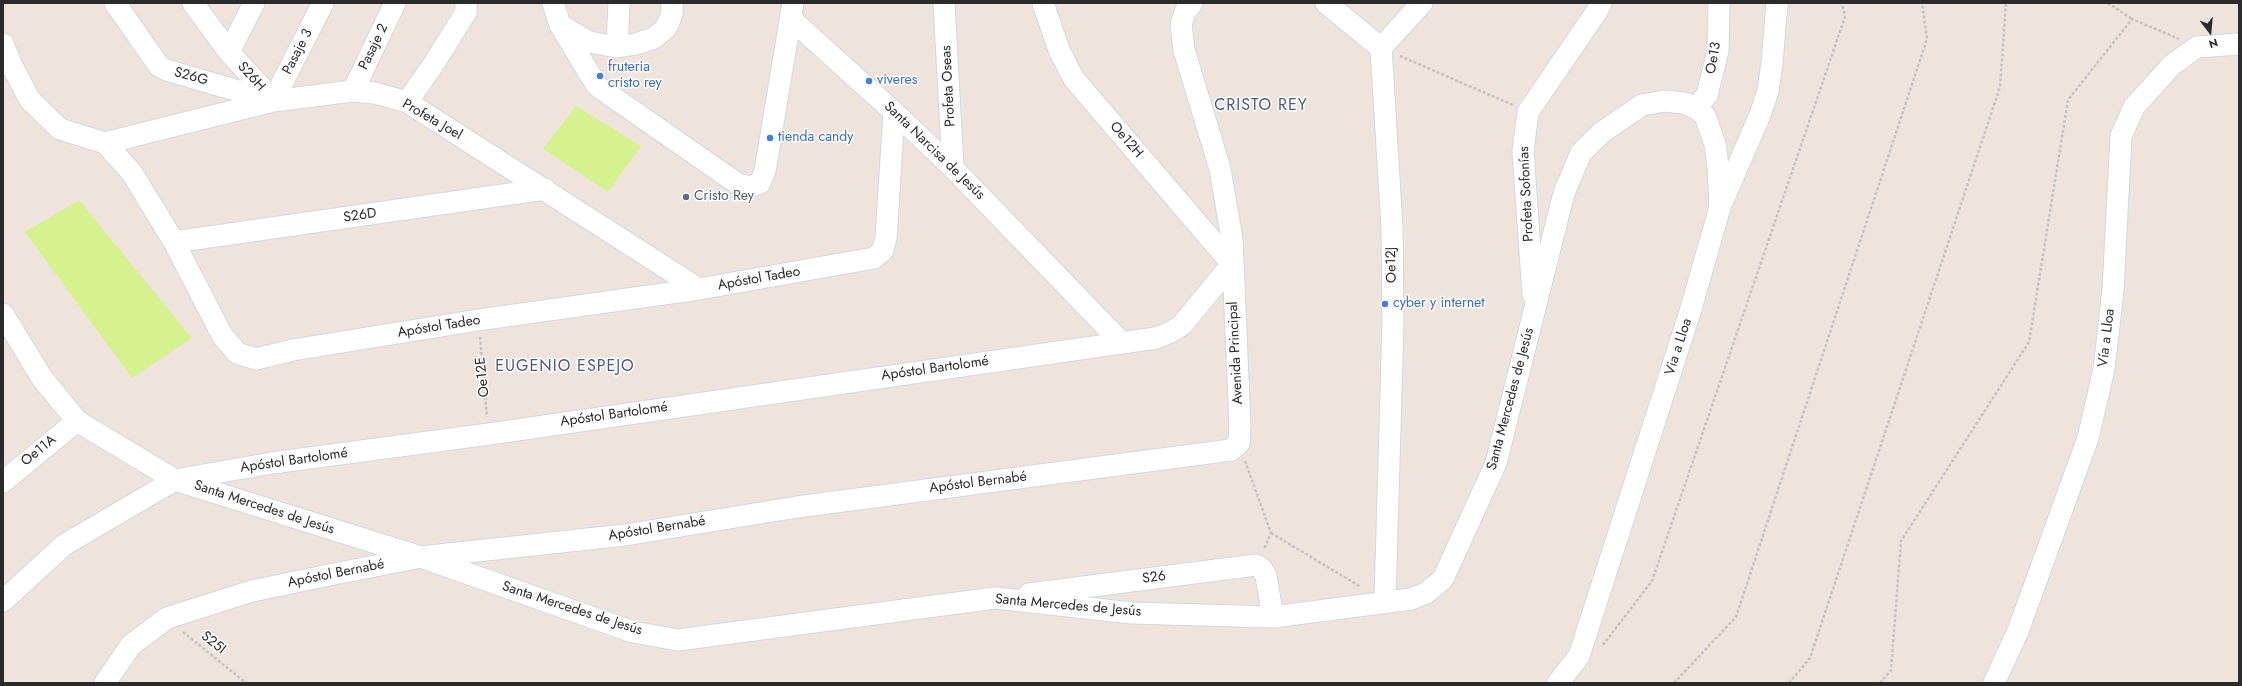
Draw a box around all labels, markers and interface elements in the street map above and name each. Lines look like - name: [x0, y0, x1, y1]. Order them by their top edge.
- north arrow: [2190, 12, 2230, 52]
- street label: Pasaje 2: [356, 21, 392, 73]
- street label: Pasaje 3: [279, 26, 317, 78]
- text: N: [2207, 35, 2220, 52]
- street label: Oe13: [1703, 41, 1725, 75]
- street label: Profeta Oseas: [938, 45, 960, 127]
- street label: S26H: [233, 59, 269, 95]
- place label: fruteria cristo rey: [608, 60, 662, 92]
- street label: S26G: [172, 64, 210, 90]
- marker: fruteria cristo rey: [595, 71, 605, 81]
- place label: viveres: [877, 73, 917, 89]
- marker: viveres: [864, 76, 874, 86]
- street label: Profeta Joel: [399, 96, 465, 144]
- district label: CRISTO REY: [1214, 96, 1308, 116]
- street label: Santa Narcisa de Jesús: [880, 99, 988, 203]
- street label: Oe12H: [1106, 118, 1146, 162]
- place label: tienda candy: [778, 130, 853, 146]
- marker: tienda candy: [765, 133, 775, 143]
- street label: Profeta Sofonías: [1516, 146, 1538, 242]
- place label: Cristo Rey: [694, 189, 754, 205]
- marker: Cristo Rey: [681, 192, 691, 202]
- street label: S26D: [342, 205, 378, 227]
- street label: Oe12J: [1383, 247, 1401, 283]
- street label: Apóstol Tadeo: [716, 263, 802, 295]
- place label: cyber y internet: [1393, 296, 1485, 312]
- marker: cyber y internet: [1380, 299, 1390, 309]
- street label: Avenida Principal: [1225, 301, 1247, 405]
- street label: Vía a Lloa: [2095, 308, 2119, 368]
- street label: Apóstol Tadeo: [396, 312, 482, 342]
- street label: Via a Lloa: [1662, 317, 1696, 377]
- street label: Santa Mercedes de Jesús: [1484, 326, 1538, 472]
- street label: Apóstol Bartolomé: [880, 353, 990, 385]
- street label: Oe12E: [473, 356, 493, 398]
- district label: EUGENIO ESPEJO: [495, 357, 635, 377]
- street label: Apóstol Bartolomé: [559, 399, 669, 431]
- street label: Oe11A: [18, 432, 60, 470]
- street label: Apóstol Bartolomé: [239, 445, 349, 477]
- street label: Apóstol Bernabé: [928, 469, 1028, 497]
- street label: Santa Mercedes de Jesús: [192, 477, 336, 539]
- street label: Apóstol Bernabé: [607, 513, 707, 545]
- street label: Apóstol Bernabé: [286, 556, 386, 592]
- street label: S26: [1141, 568, 1167, 588]
- street label: Santa Mercedes de Jesús: [500, 578, 644, 640]
- street label: Santa Mercedes de Jesús: [994, 591, 1142, 621]
- street label: S25I: [197, 628, 229, 658]

